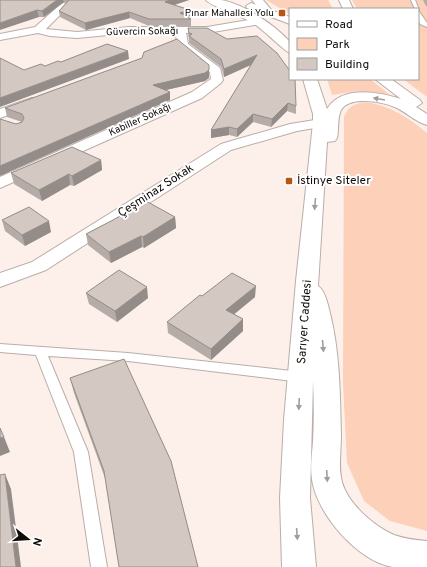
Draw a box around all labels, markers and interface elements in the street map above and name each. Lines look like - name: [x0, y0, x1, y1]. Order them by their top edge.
- place label: Pınar Mahallesi Yolu: [185, 7, 274, 20]
- marker: Pınar Mahallesi Yolu: [277, 8, 287, 18]
- legend: [289, 8, 419, 80]
- text: Road: [325, 17, 353, 33]
- street label: Güvercin Sokağı: [106, 25, 178, 39]
- text: Park: [325, 37, 350, 53]
- text: Building: [325, 57, 369, 73]
- one-way arrow: [373, 96, 385, 102]
- street label: Kabiller Sokağı: [107, 100, 173, 140]
- street label: Çeşminaz Sokak: [115, 160, 197, 222]
- place label: İstinye Siteler: [297, 173, 371, 189]
- marker: İstinye Siteler: [284, 176, 294, 186]
- one-way arrow: [311, 198, 318, 210]
- street label: Sarıyer Caddesi: [294, 279, 316, 365]
- one-way arrow: [320, 340, 327, 352]
- one-way arrow: [296, 398, 302, 411]
- one-way arrow: [324, 470, 330, 483]
- north arrow: [8, 519, 48, 559]
- one-way arrow: [293, 528, 300, 540]
- text: N: [29, 536, 44, 547]

